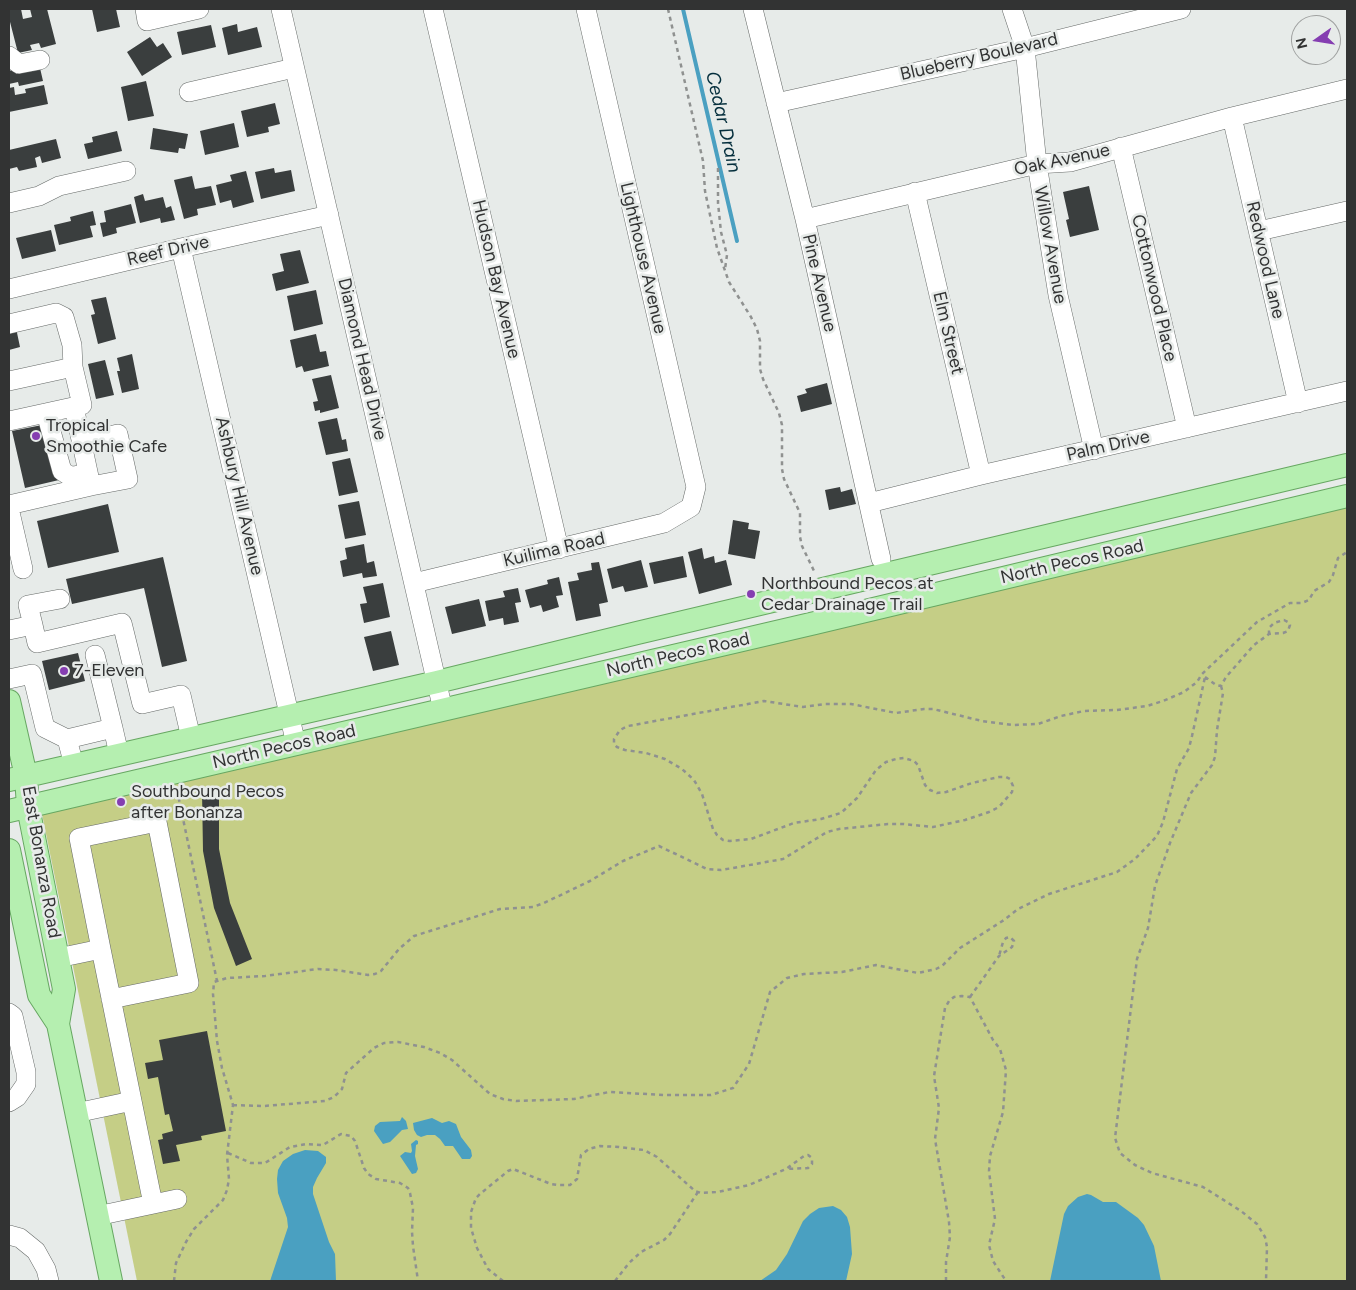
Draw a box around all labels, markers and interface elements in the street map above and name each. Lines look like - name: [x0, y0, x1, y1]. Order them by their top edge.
- north arrow: [1291, 15, 1341, 65]
- street label: Blueberry Boulevard: [898, 28, 1060, 86]
- text: N: [1292, 36, 1311, 50]
- water label: Cedar Drain: [700, 69, 746, 175]
- street label: Oak Avenue: [1012, 139, 1112, 181]
- street label: Lighthouse Avenue: [615, 180, 671, 336]
- street label: Willow Avenue: [1029, 185, 1071, 305]
- street label: Hudson Bay Avenue: [467, 198, 525, 360]
- street label: Redwood Lane: [1241, 199, 1289, 321]
- street label: Cottonwood Place: [1127, 212, 1181, 364]
- street label: Reef Drive: [125, 231, 211, 271]
- street label: Pine Avenue: [797, 232, 841, 334]
- street label: Diamond Head Drive: [333, 276, 391, 442]
- street label: Elm Street: [928, 289, 968, 377]
- place label: Tropical Smoothie Cafe: [46, 415, 167, 458]
- street label: Ashbury Hill Avenue: [210, 415, 268, 577]
- street label: Palm Drive: [1064, 426, 1152, 466]
- marker: Tropical Smoothie Cafe: [30, 430, 42, 442]
- street label: Kuilima Road: [501, 528, 607, 572]
- street label: North Pecos Road: [998, 535, 1146, 589]
- place label: Northbound Pecos at Cedar Drainage Trail: [761, 573, 933, 616]
- marker: Northbound Pecos at Cedar Drainage Trail: [745, 588, 757, 600]
- street label: North Pecos Road: [604, 628, 752, 682]
- place label: 7-Eleven: [74, 660, 144, 682]
- marker: 7-Eleven: [58, 665, 70, 677]
- street label: North Pecos Road: [210, 720, 358, 774]
- place label: Southbound Pecos after Bonanza: [131, 781, 284, 824]
- street label: East Bonanza Road: [17, 784, 65, 940]
- marker: Southbound Pecos after Bonanza: [115, 796, 127, 808]

